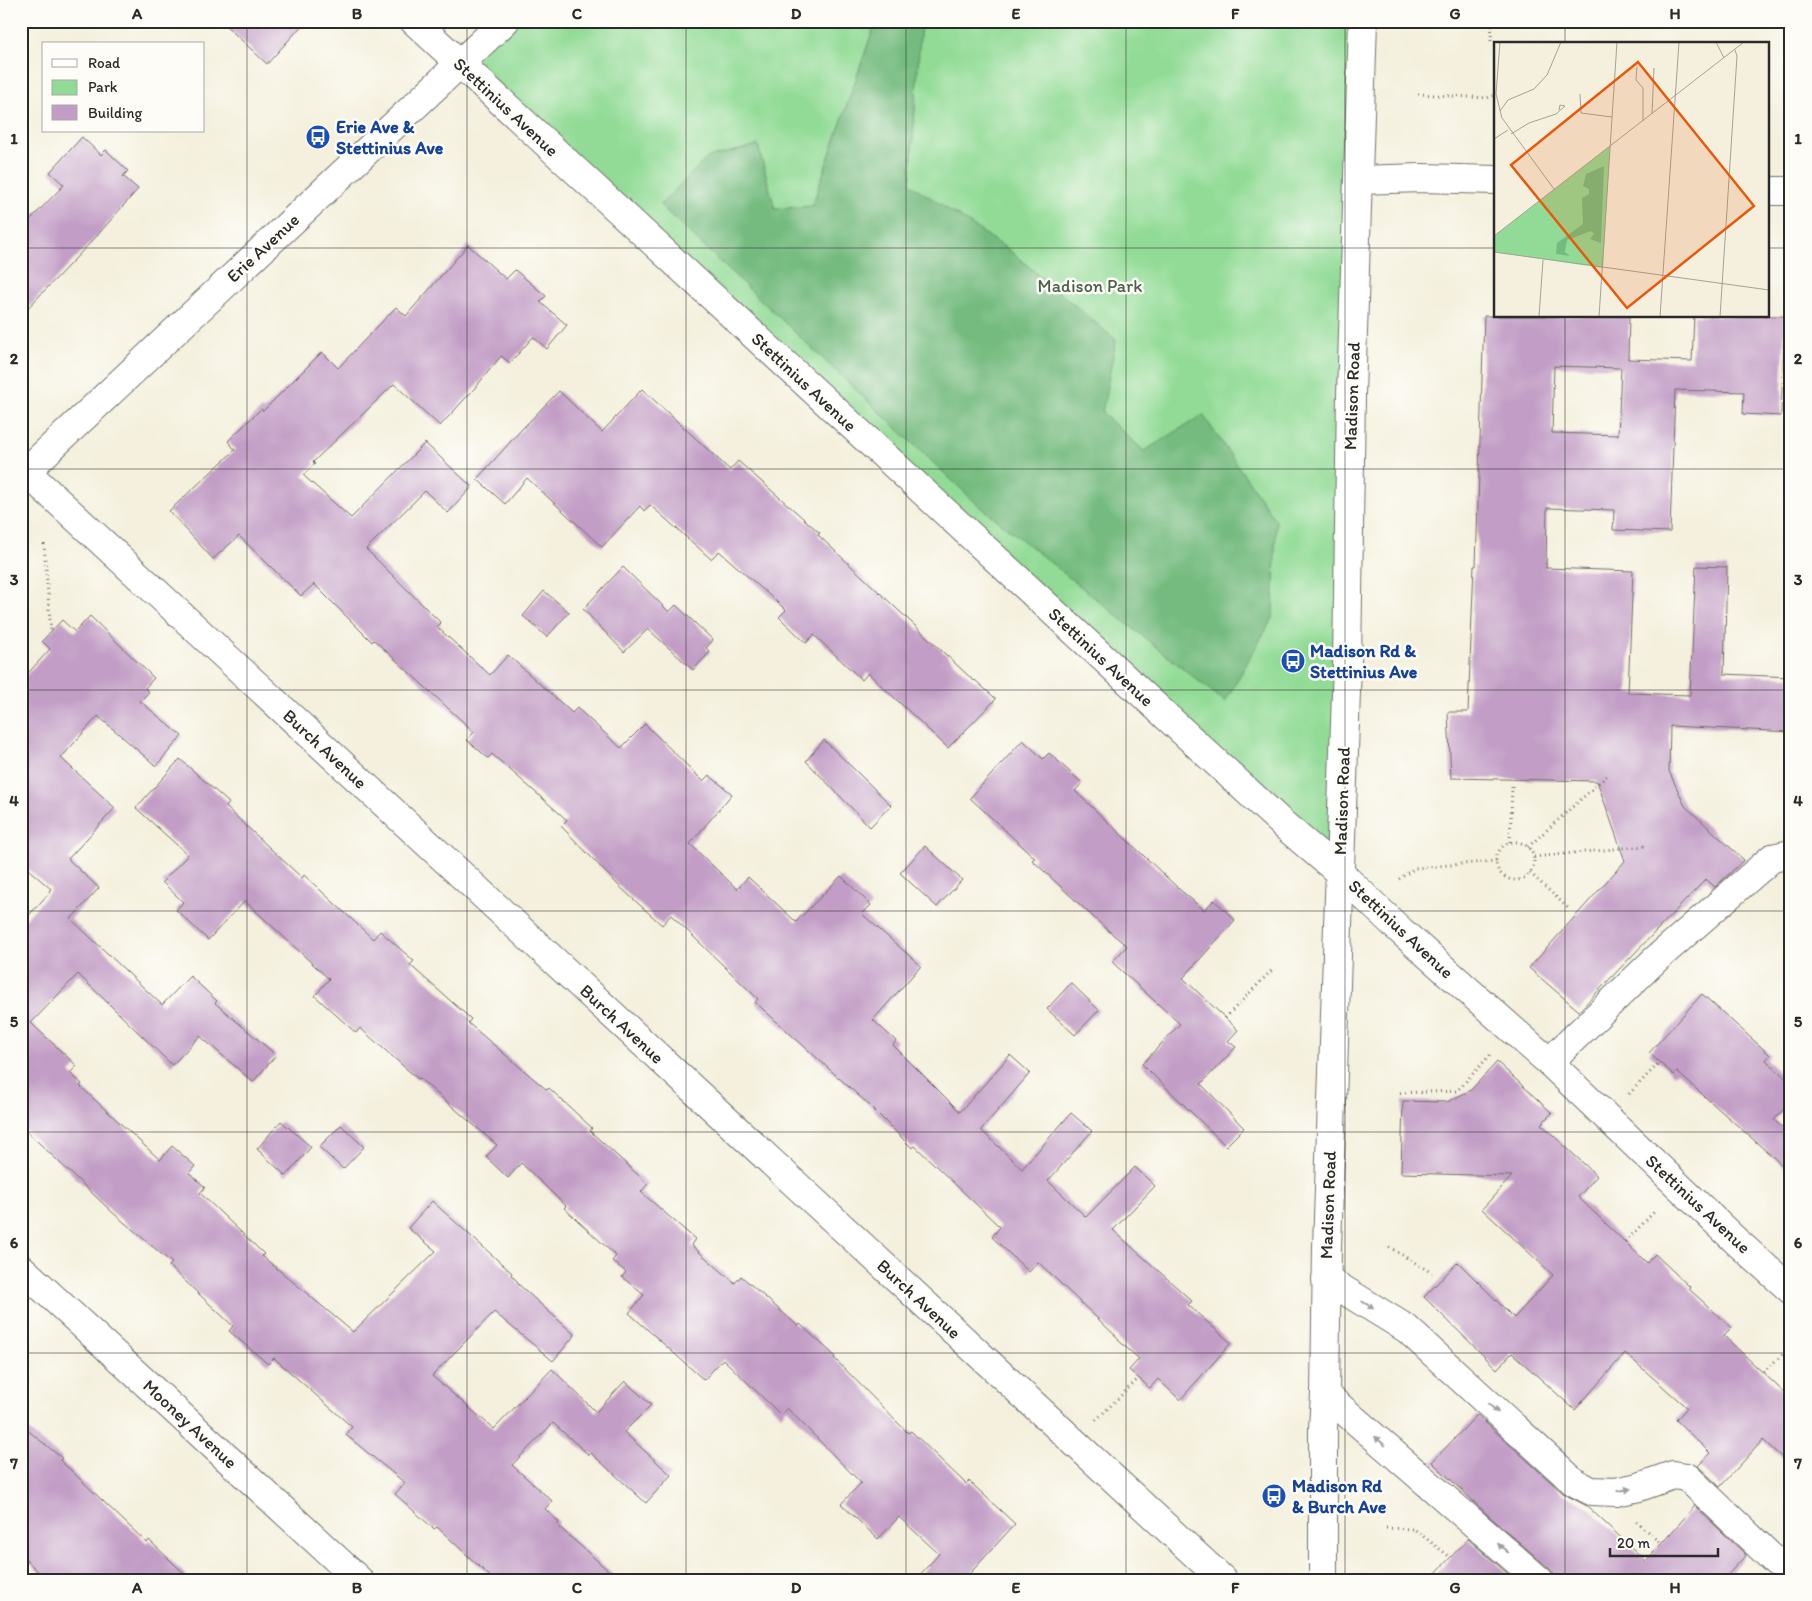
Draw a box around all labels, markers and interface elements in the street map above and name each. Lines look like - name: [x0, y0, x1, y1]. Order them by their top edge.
- text: A: [131, 4, 143, 23]
- text: B: [352, 4, 363, 23]
- text: C: [572, 4, 583, 23]
- text: D: [791, 4, 802, 23]
- text: E: [1012, 4, 1021, 23]
- text: F: [1231, 4, 1240, 23]
- text: G: [1449, 4, 1461, 23]
- text: H: [1669, 4, 1681, 23]
- legend: [42, 42, 205, 132]
- inset map: [1494, 42, 1770, 318]
- street label: Stettinius Avenue: [449, 53, 563, 161]
- text: Road: [88, 54, 121, 72]
- text: Park: [88, 78, 118, 96]
- text: Building: [88, 104, 142, 122]
- place label: Erie Ave & Stettinius Ave: [336, 116, 444, 159]
- bus stop icon: Erie Ave & Stettinius Ave: [305, 124, 331, 150]
- text: 1: [10, 129, 18, 148]
- text: 1: [1794, 129, 1802, 148]
- street label: Erie Avenue: [222, 209, 304, 287]
- park label: Madison Park: [1038, 275, 1142, 297]
- street label: Stettinius Avenue: [747, 328, 861, 436]
- street label: Madison Road: [1339, 341, 1365, 450]
- text: 2: [10, 349, 19, 368]
- text: 2: [1794, 349, 1803, 368]
- text: 3: [10, 570, 19, 589]
- text: 3: [1794, 570, 1803, 589]
- street label: Stettinius Avenue: [1044, 603, 1158, 711]
- place label: Madison Rd & Stettinius Ave: [1310, 640, 1418, 683]
- bus stop icon: Madison Rd & Stettinius Ave: [1280, 648, 1306, 674]
- street label: Burch Avenue: [278, 705, 372, 793]
- street label: Madison Road: [1329, 746, 1355, 855]
- text: 4: [9, 791, 19, 810]
- text: 4: [1793, 791, 1803, 810]
- street label: Stettinius Avenue: [1344, 875, 1458, 983]
- street label: Burch Avenue: [575, 980, 669, 1068]
- text: 5: [10, 1012, 19, 1031]
- text: 5: [1794, 1012, 1803, 1031]
- street label: Madison Road: [1315, 1150, 1341, 1259]
- street label: Stettinius Avenue: [1641, 1150, 1755, 1258]
- text: 6: [10, 1233, 19, 1252]
- text: 6: [1794, 1233, 1803, 1252]
- street label: Burch Avenue: [872, 1255, 966, 1343]
- one-way arrow: [1361, 1300, 1374, 1309]
- street label: Mooney Avenue: [138, 1375, 242, 1473]
- one-way arrow: [1486, 1402, 1498, 1414]
- one-way arrow: [1375, 1435, 1387, 1447]
- text: 7: [9, 1454, 18, 1473]
- text: 7: [1793, 1454, 1802, 1473]
- place label: Madison Rd & Burch Ave: [1292, 1475, 1387, 1518]
- bus stop icon: Madison Rd & Burch Ave: [1261, 1483, 1287, 1509]
- one-way arrow: [1616, 1486, 1632, 1494]
- scale bar: [1610, 1526, 1717, 1558]
- text: 20 m: [1617, 1534, 1651, 1552]
- one-way arrow: [1496, 1542, 1509, 1553]
- text: A: [131, 1578, 143, 1597]
- text: B: [352, 1578, 363, 1597]
- text: C: [572, 1578, 583, 1597]
- text: D: [791, 1578, 802, 1597]
- text: E: [1012, 1578, 1021, 1597]
- text: F: [1231, 1578, 1240, 1597]
- text: G: [1449, 1578, 1461, 1597]
- text: H: [1669, 1578, 1681, 1597]

